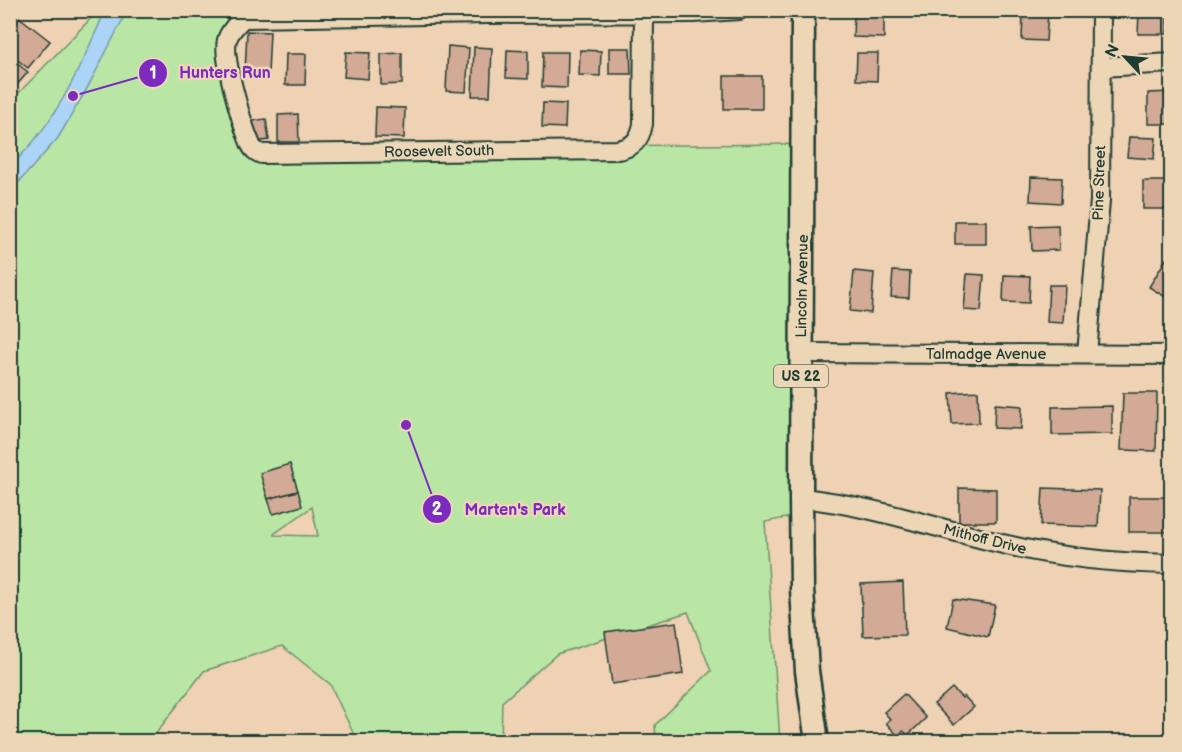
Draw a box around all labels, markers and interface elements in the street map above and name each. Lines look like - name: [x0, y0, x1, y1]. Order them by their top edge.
- north arrow: [1095, 27, 1155, 87]
- text: N: [1102, 42, 1124, 61]
- callout: Hunters Run: [138, 56, 283, 90]
- text: 1: [149, 63, 157, 84]
- text: Hunters Run: [179, 64, 271, 83]
- street label: Roosevelt South: [384, 141, 494, 162]
- street label: Pine Street: [1089, 145, 1110, 221]
- street label: Lincoln Avenue: [792, 234, 813, 338]
- street label: Talmadge Avenue: [926, 345, 1046, 364]
- road number: US 22: [774, 365, 828, 387]
- callout: Marten's Park: [422, 492, 577, 526]
- text: 2: [432, 499, 443, 520]
- text: Marten's Park: [464, 501, 566, 520]
- street label: Mithoff Drive: [941, 520, 1029, 559]

